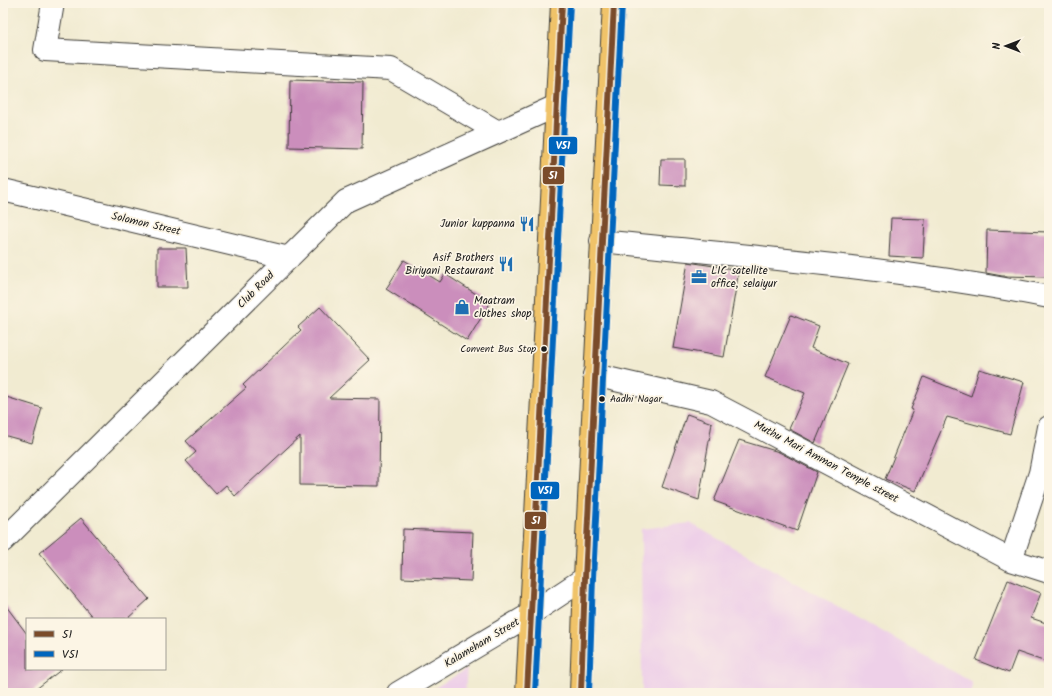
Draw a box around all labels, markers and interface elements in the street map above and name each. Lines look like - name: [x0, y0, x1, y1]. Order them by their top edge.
- north arrow: [986, 26, 1026, 66]
- text: N: [988, 42, 1006, 49]
- line badge: V51: [548, 136, 578, 155]
- text: V51: [556, 137, 571, 155]
- line badge: 51: [542, 166, 565, 185]
- text: 51: [548, 167, 558, 185]
- street label: Solomon Street: [110, 207, 183, 241]
- place label: Junior kuppanna: [440, 215, 515, 233]
- restaurant icon: Junior kuppanna: [518, 215, 536, 233]
- place label: Asif Brothers Biriyani Restaurant: [405, 249, 495, 280]
- restaurant icon: Asif Brothers Biriyani Restaurant: [497, 255, 515, 273]
- place label: LIC satellite office, selaiyur: [711, 262, 778, 293]
- street label: Club Road: [233, 267, 279, 313]
- office icon: LIC satellite office, selaiyur: [690, 268, 708, 286]
- place label: Maatram clothes shop: [474, 292, 532, 323]
- shop icon: Maatram clothes shop: [453, 298, 471, 316]
- place label: Convent Bus Stop: [460, 341, 536, 357]
- marker: Convent Bus Stop: [539, 344, 549, 354]
- place label: Aadhi Nagar: [610, 391, 662, 407]
- marker: Aadhi Nagar: [597, 394, 607, 404]
- street label: Muthu Mari Amman Temple street: [750, 416, 902, 508]
- line badge: V51: [530, 481, 560, 500]
- text: V51: [538, 482, 553, 500]
- line badge: 51: [524, 511, 547, 530]
- text: 51: [531, 512, 541, 530]
- street label: Kalameham Street: [441, 613, 524, 673]
- legend: [26, 618, 166, 670]
- text: 51: [62, 625, 72, 644]
- text: V51: [62, 645, 79, 664]

